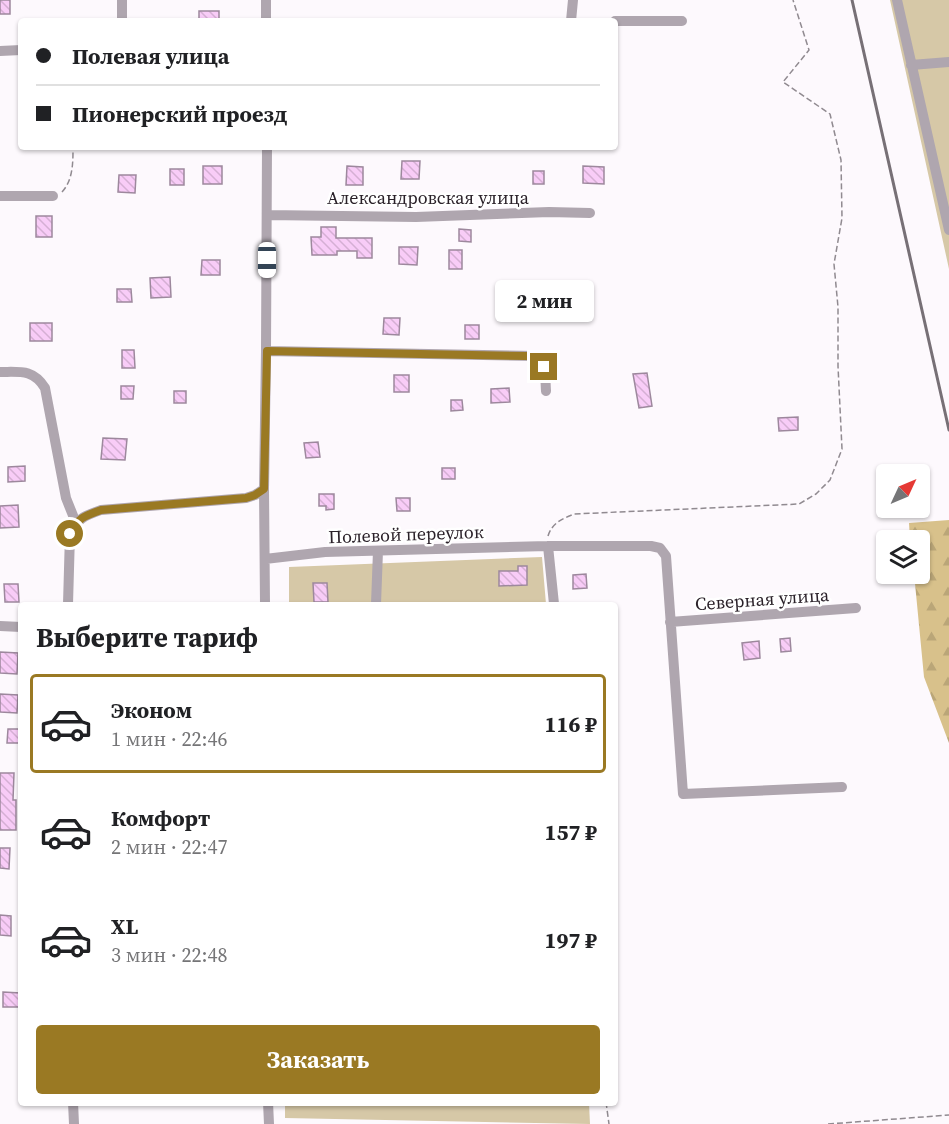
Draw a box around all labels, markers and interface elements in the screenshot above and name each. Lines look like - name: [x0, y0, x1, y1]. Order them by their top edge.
- text: Полевая улица: [72, 41, 230, 71]
- text: Пионерский проезд: [72, 99, 287, 129]
- street label: Александровская улица: [327, 185, 530, 210]
- car: [258, 242, 276, 278]
- callout: 2 мин: [494, 280, 594, 322]
- text: 2 мин: [517, 287, 572, 315]
- route end: [530, 353, 557, 380]
- north arrow: [876, 464, 930, 518]
- map controls: [876, 464, 930, 584]
- street label: Полевой переулок: [328, 519, 484, 549]
- route start: [56, 520, 83, 547]
- button: layers: [876, 530, 930, 584]
- street label: Северная улица: [694, 582, 831, 616]
- text: Выберите тариф: [36, 619, 258, 656]
- text: Эконом: [111, 695, 192, 725]
- icon: car: [39, 697, 93, 751]
- text: 116 ₽: [545, 709, 597, 739]
- text: 1 мин · 22:46: [111, 725, 227, 753]
- text: Комфорт: [111, 803, 210, 833]
- icon: car: [39, 805, 93, 859]
- text: 157 ₽: [545, 817, 597, 847]
- text: 2 мин · 22:47: [111, 833, 227, 861]
- text: XL: [111, 911, 138, 941]
- icon: car: [39, 913, 93, 967]
- text: 197 ₽: [545, 925, 597, 955]
- text: 3 мин · 22:48: [111, 941, 227, 969]
- button: Заказать: [36, 1025, 600, 1094]

